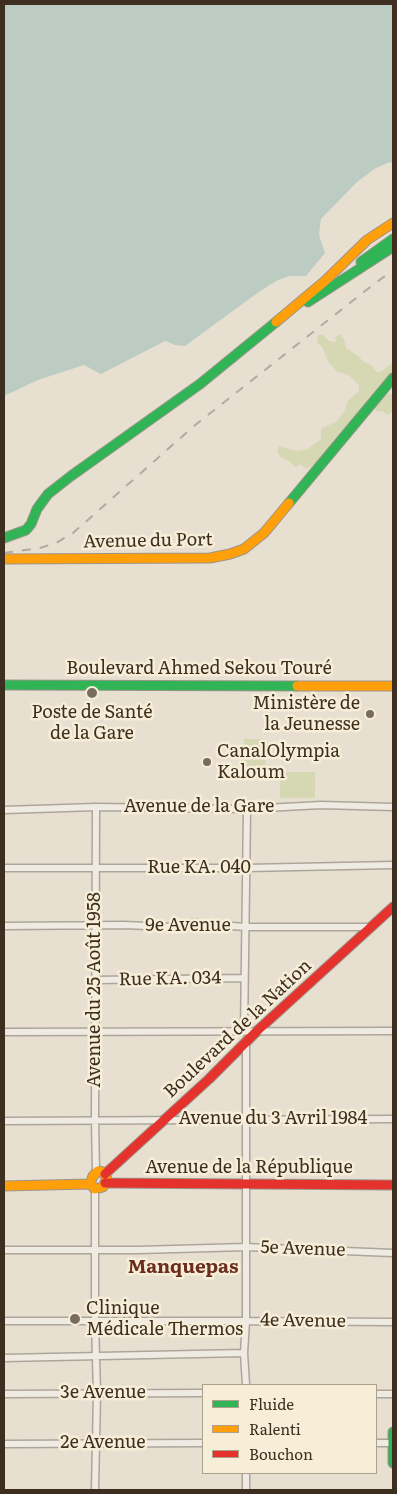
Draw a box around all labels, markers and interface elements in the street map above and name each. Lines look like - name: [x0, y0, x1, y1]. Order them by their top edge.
- street label: Avenue du Port: [83, 529, 213, 553]
- street label: Boulevard Ahmed Sekou Touré: [66, 658, 332, 680]
- marker: Poste de Santé de la Gare: [85, 686, 99, 700]
- place label: Ministère de la Jeunesse: [252, 693, 360, 736]
- place label: Poste de Santé de la Gare: [32, 702, 152, 744]
- marker: Ministère de la Jeunesse: [364, 708, 376, 720]
- place label: CanalOlympia Kaloum: [217, 741, 340, 784]
- marker: CanalOlympia Kaloum: [201, 756, 213, 768]
- street label: Avenue de la Gare: [124, 796, 274, 818]
- street label: Rue KA. 040: [147, 857, 251, 879]
- street label: Avenue du 25 Août 1958: [84, 892, 106, 1088]
- street label: 9e Avenue: [145, 915, 231, 937]
- street label: Boulevard de la Nation: [160, 955, 316, 1103]
- street label: Rue KA. 034: [118, 967, 222, 991]
- street label: Avenue du 3 Avril 1984: [179, 1108, 367, 1130]
- street label: Avenue de la République: [145, 1157, 353, 1179]
- street label: 5e Avenue: [260, 1237, 346, 1261]
- district label: Manquepas: [128, 1256, 238, 1278]
- place label: Clinique Médicale Thermos: [86, 1298, 243, 1340]
- street label: 4e Avenue: [260, 1309, 346, 1333]
- marker: Clinique Médicale Thermos: [68, 1312, 82, 1326]
- street label: 3e Avenue: [60, 1382, 146, 1404]
- legend: [202, 1384, 377, 1474]
- text: Fluide: [249, 1392, 294, 1415]
- text: Ralenti: [249, 1417, 301, 1440]
- street label: 2e Avenue: [60, 1432, 146, 1454]
- text: Bouchon: [249, 1442, 313, 1465]

